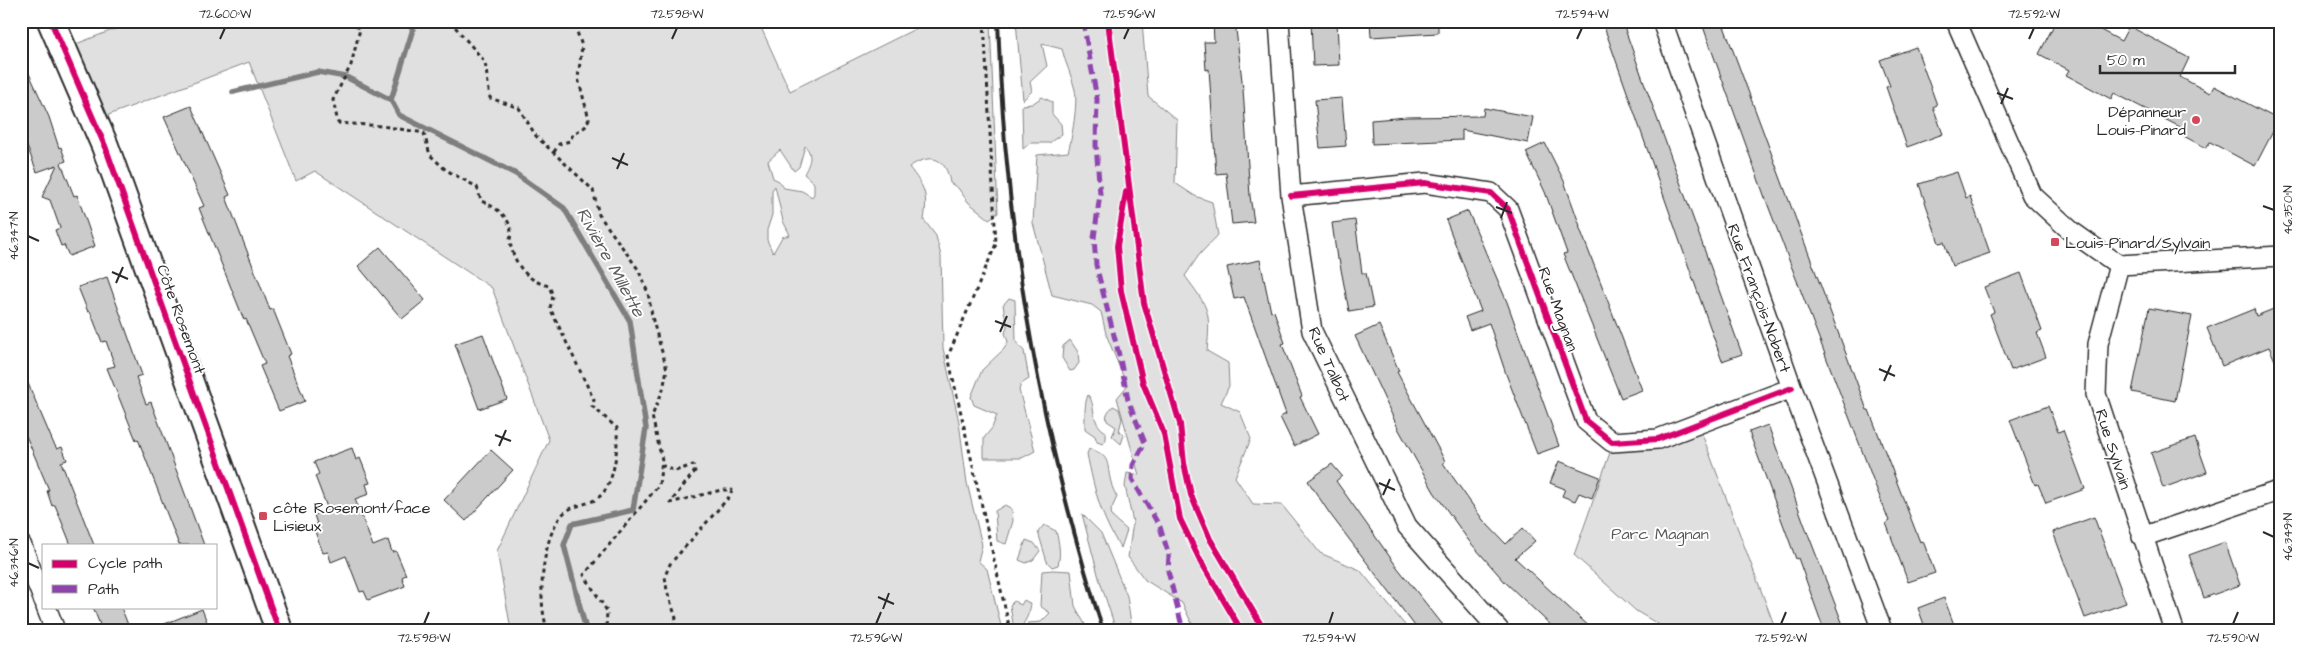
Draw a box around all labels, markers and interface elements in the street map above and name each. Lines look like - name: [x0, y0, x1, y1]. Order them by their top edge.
- text: 72.600°W: [199, 6, 252, 23]
- text: 72.598°W: [651, 6, 704, 23]
- text: 72.596°W: [1103, 6, 1156, 23]
- text: 72.594°W: [1555, 6, 1609, 23]
- text: 72.592°W: [2008, 6, 2061, 23]
- scale bar: [2100, 42, 2234, 74]
- text: 50 m: [2107, 50, 2145, 71]
- place label: Dépanneur Louis-Pinard: [2097, 101, 2186, 141]
- marker: Dépanneur Louis-Pinard: [2190, 114, 2202, 126]
- text: 46.350°N: [2280, 185, 2297, 235]
- water label: Rivière Millette: [570, 203, 652, 323]
- text: 46.347°N: [6, 211, 23, 261]
- street label: Rue François-Nobert: [1722, 221, 1796, 376]
- place label: Louis-Pinard/Sylvain: [2065, 232, 2210, 255]
- marker: Louis-Pinard/Sylvain: [2049, 236, 2061, 248]
- street label: Côte Rosemont: [151, 262, 211, 378]
- street label: Rue Magnan: [1532, 264, 1584, 355]
- street label: Rue Talbot: [1303, 324, 1356, 406]
- street label: Rue Sylvain: [2089, 406, 2136, 493]
- place label: côte Rosemont/face Lisieux: [273, 497, 431, 537]
- marker: côte Rosemont/face Lisieux: [257, 510, 269, 522]
- text: 46.349°N: [2280, 512, 2297, 561]
- park label: Parc Magnan: [1611, 523, 1709, 546]
- text: 46.346°N: [6, 538, 23, 588]
- legend: [42, 544, 218, 608]
- text: Cycle path: [88, 553, 163, 575]
- text: Path: [88, 579, 119, 600]
- text: 72.598°W: [398, 630, 451, 647]
- text: 72.596°W: [850, 630, 903, 647]
- text: 72.594°W: [1302, 630, 1356, 647]
- text: 72.592°W: [1755, 630, 1808, 647]
- text: 72.590°W: [2207, 630, 2260, 647]

